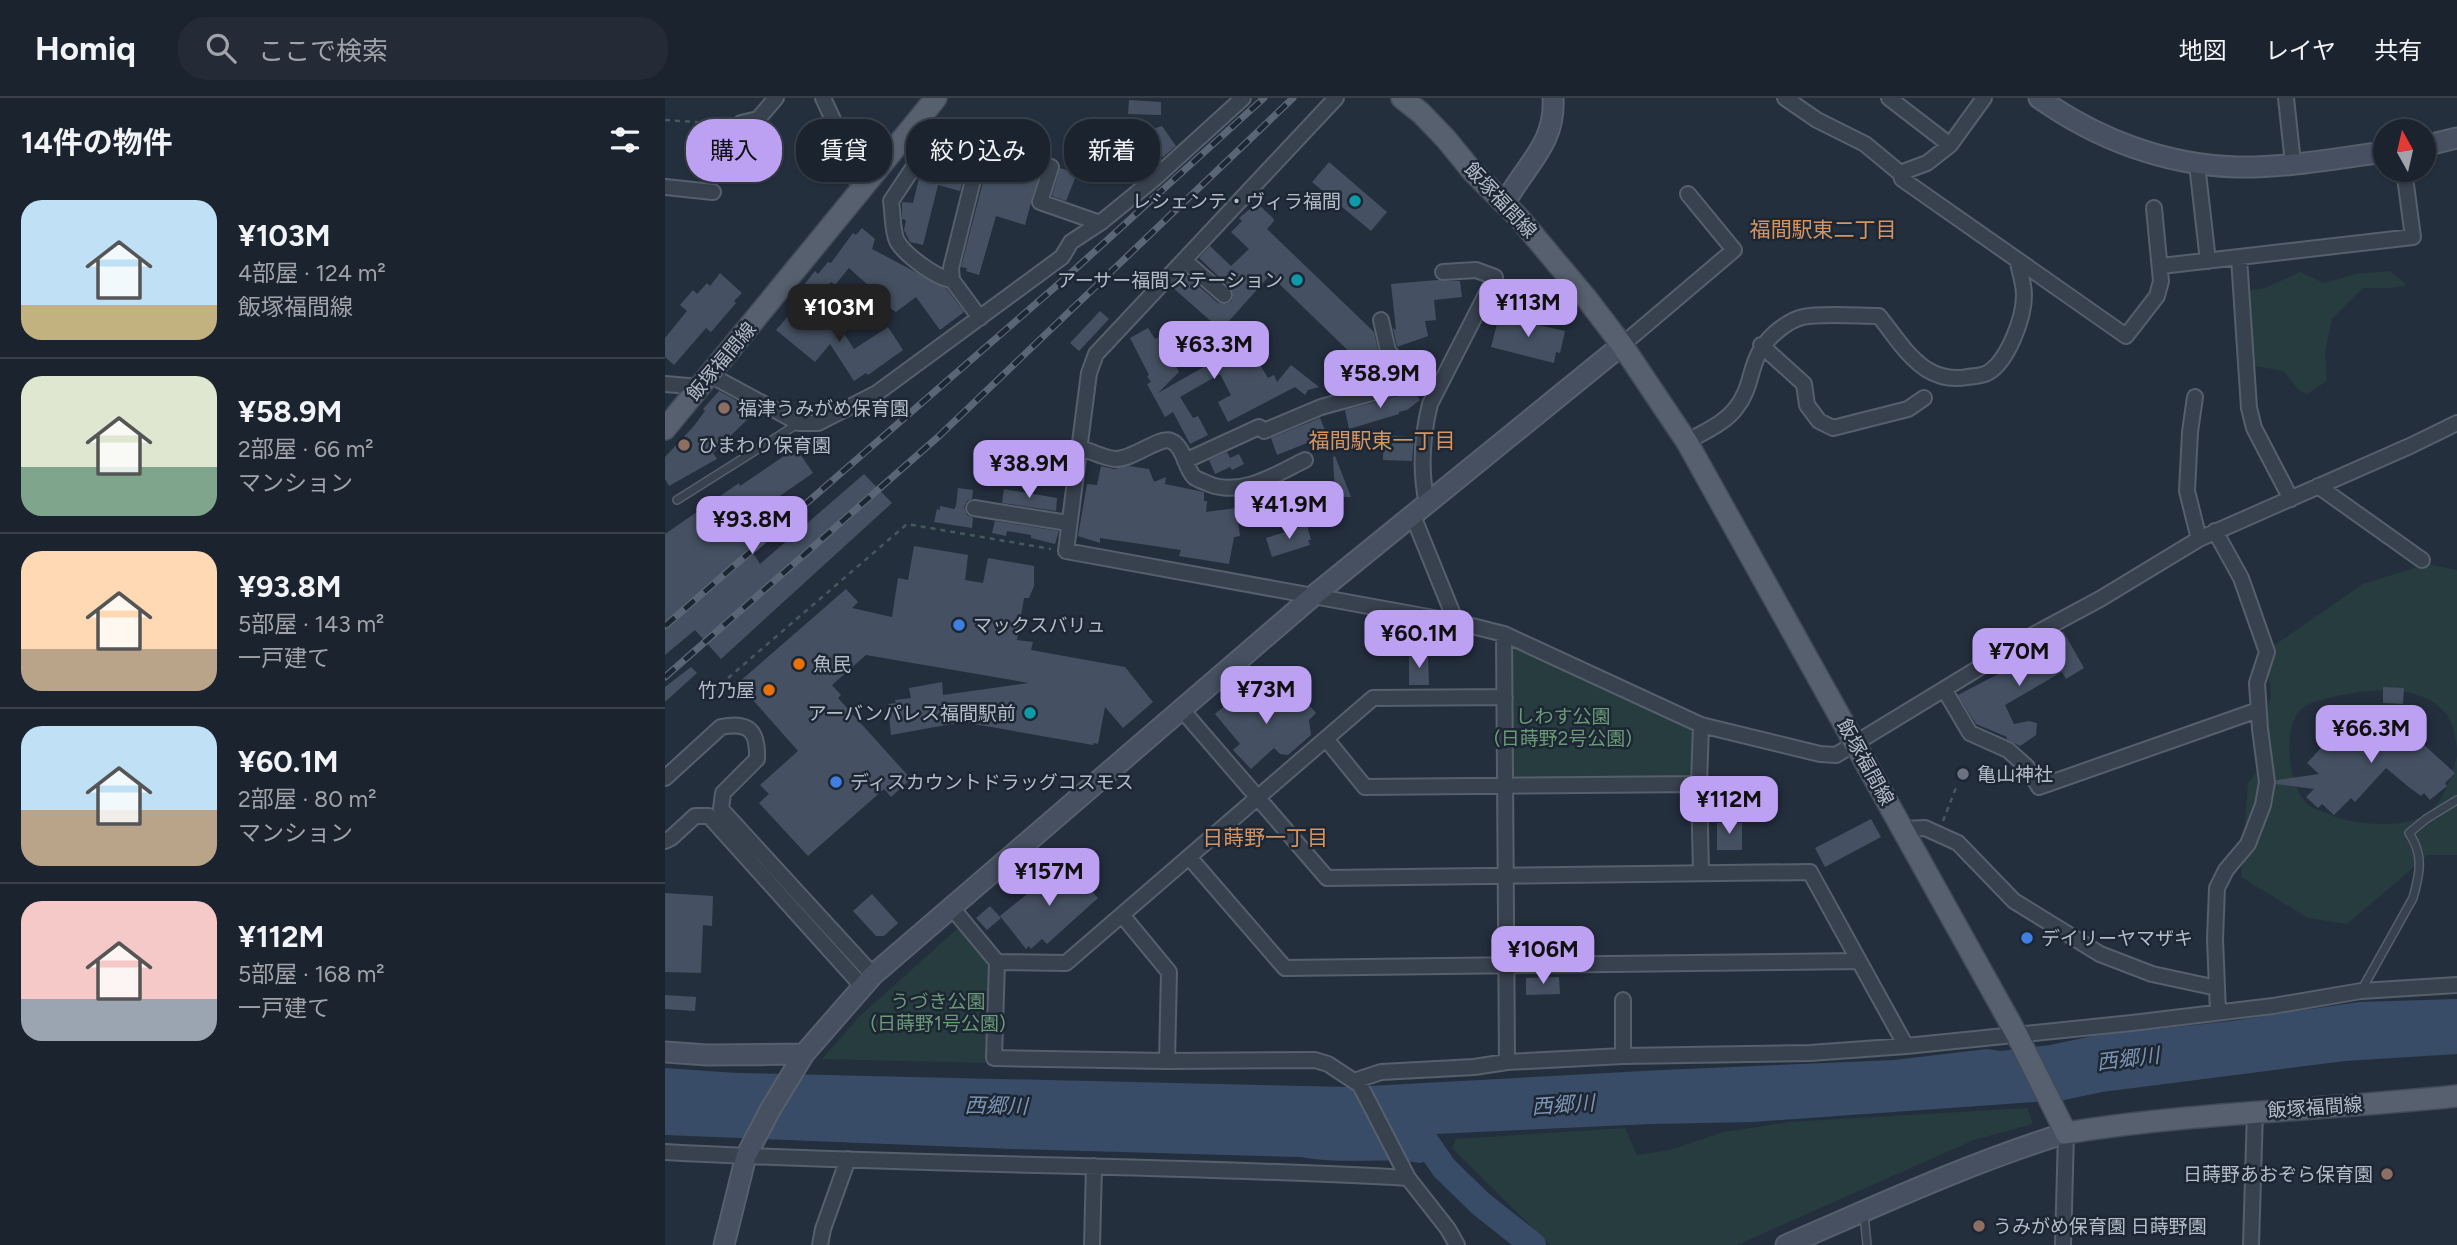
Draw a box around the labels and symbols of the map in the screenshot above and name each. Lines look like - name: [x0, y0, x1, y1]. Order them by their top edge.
- north arrow: [2373, 119, 2436, 182]
- street label: 飯塚福間線: [1460, 158, 1541, 243]
- place label: レシェンテ・ヴィラ福間: [1132, 190, 1341, 213]
- marker: レシェンテ・ヴィラ福間: [1347, 193, 1363, 209]
- district label: 福間駅東二丁目: [1750, 217, 1897, 242]
- place label: アーサー福間ステーション: [1057, 269, 1283, 292]
- marker: アーサー福間ステーション: [1289, 272, 1305, 288]
- pin: ¥113M: [1479, 280, 1577, 339]
- pin: ¥103M: [790, 285, 888, 344]
- street label: 飯塚福間線: [682, 318, 761, 405]
- pin: ¥63.3M: [1157, 322, 1271, 381]
- pin: ¥58.9M: [1323, 350, 1437, 410]
- place label: 福津うみがめ保育園: [738, 397, 909, 420]
- marker: 福津うみがめ保育園: [716, 400, 732, 416]
- district label: 福間駅東一丁目: [1309, 428, 1456, 453]
- place label: ひまわり保育園: [698, 434, 831, 457]
- marker: ひまわり保育園: [676, 437, 692, 453]
- pin: ¥38.9M: [972, 440, 1086, 500]
- pin: ¥41.9M: [1232, 482, 1346, 541]
- pin: ¥93.8M: [695, 496, 809, 556]
- pin: ¥60.1M: [1362, 610, 1476, 670]
- place label: マックスバリュ: [973, 614, 1105, 637]
- marker: マックスバリュ: [951, 617, 967, 633]
- pin: ¥70M: [1978, 628, 2060, 688]
- place label: 魚民: [813, 653, 851, 676]
- marker: 魚民: [791, 656, 807, 672]
- pin: ¥73M: [1225, 666, 1307, 726]
- place label: 竹乃屋: [698, 679, 755, 702]
- marker: 竹乃屋: [761, 682, 777, 698]
- place label: アーバンパレス福間駅前: [807, 702, 1016, 725]
- marker: アーバンパレス福間駅前: [1022, 705, 1038, 721]
- park label: しわす公園 (日蒔野2号公園): [1494, 705, 1632, 750]
- pin: ¥66.3M: [2314, 706, 2428, 765]
- street label: 飯塚福間線: [1832, 715, 1899, 809]
- place label: 亀山神社: [1977, 763, 2053, 786]
- marker: 亀山神社: [1955, 766, 1971, 782]
- place label: ディスカウントドラッグコスモス: [850, 771, 1134, 794]
- marker: ディスカウントドラッグコスモス: [828, 774, 844, 790]
- pin: ¥112M: [1680, 776, 1778, 836]
- district label: 日蒔野一丁目: [1202, 825, 1328, 850]
- pin: ¥157M: [1000, 848, 1098, 908]
- pin: ¥106M: [1494, 926, 1592, 986]
- place label: デイリーヤマザキ: [2041, 927, 2193, 950]
- marker: デイリーヤマザキ: [2019, 930, 2035, 946]
- park label: うづき公園 (日蒔野1号公園): [870, 990, 1006, 1035]
- water label: 西郷川: [2095, 1042, 2163, 1075]
- water label: 西郷川: [1531, 1090, 1597, 1119]
- water label: 西郷川: [964, 1092, 1030, 1119]
- street label: 飯塚福間線: [2267, 1093, 2363, 1122]
- place label: 日蒔野あおぞら保育園: [2183, 1163, 2373, 1186]
- marker: 日蒔野あおぞら保育園: [2379, 1166, 2395, 1182]
- place label: うみがめ保育園 日蒔野園: [1993, 1215, 2207, 1238]
- marker: うみがめ保育園 日蒔野園: [1971, 1218, 1987, 1234]

